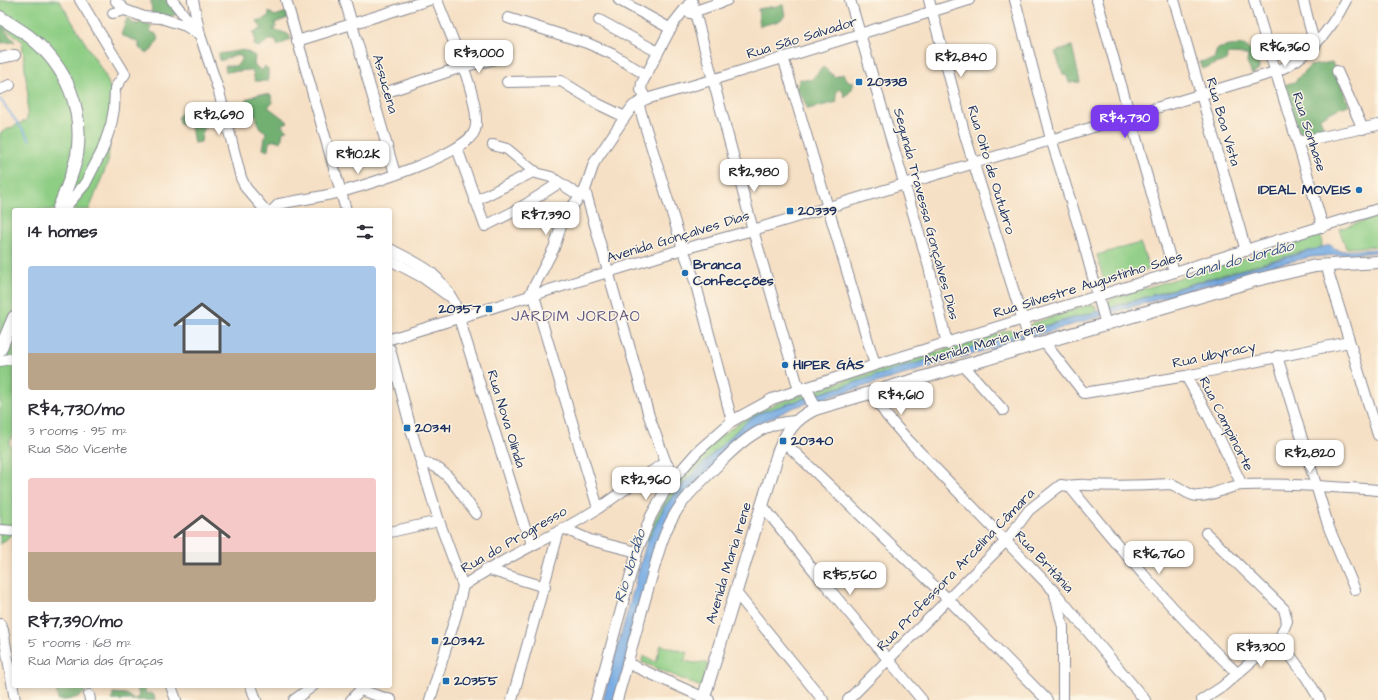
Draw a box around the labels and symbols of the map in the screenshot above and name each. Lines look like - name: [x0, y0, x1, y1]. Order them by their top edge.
- street label: Rua São Salvador: [744, 12, 860, 64]
- pin: R$6,360: [1248, 34, 1322, 68]
- pin: R$3,000: [442, 40, 516, 74]
- pin: R$2,840: [924, 44, 998, 78]
- street label: Assucena: [367, 52, 403, 116]
- place label: 20338: [866, 72, 907, 92]
- street label: Rua Boa Vista: [1201, 75, 1245, 169]
- marker: 20338: [854, 77, 864, 87]
- street label: Rua Sonhase: [1287, 90, 1331, 175]
- pin: R$2,690: [182, 102, 256, 136]
- street label: Rua Oito de Outubro: [962, 103, 1020, 237]
- pin: R$4,730: [1088, 105, 1162, 139]
- street label: Segunda Travessa Gonçalves Dias: [888, 106, 964, 322]
- pin: R$10.2K: [321, 141, 395, 175]
- pin: R$2,980: [717, 159, 791, 193]
- place label: IDEAL MOVEIS: [1258, 180, 1351, 200]
- marker: IDEAL MOVEIS: [1354, 185, 1364, 195]
- place label: 20339: [797, 201, 837, 221]
- pin: R$7,390: [509, 202, 583, 236]
- street label: Avenida Gonçalves Dias: [604, 206, 752, 268]
- marker: 20339: [785, 206, 795, 216]
- water label: Canal do Jordão: [1182, 235, 1297, 285]
- street label: Rua Silvestre Augustinho Sales: [991, 247, 1185, 323]
- place label: Branca Confecções: [693, 255, 774, 291]
- marker: Branca Confecções: [680, 268, 690, 278]
- place label: 20357: [438, 299, 481, 319]
- marker: 20357: [484, 304, 494, 314]
- district label: JARDIM JORDAO: [511, 306, 641, 327]
- street label: Avenida Maria Irene: [921, 317, 1048, 371]
- street label: Rua Ubyracy: [1171, 336, 1258, 374]
- place label: HIPER GÁS: [793, 355, 864, 375]
- marker: HIPER GÁS: [780, 360, 790, 370]
- street label: Rua Nova Olinda: [482, 368, 530, 470]
- street label: Rua Campinorte: [1194, 373, 1259, 475]
- pin: R$4,610: [864, 382, 938, 416]
- place label: 20341: [414, 418, 450, 438]
- marker: 20341: [402, 423, 412, 433]
- place label: 20340: [790, 431, 833, 451]
- marker: 20340: [778, 436, 788, 446]
- pin: R$2,820: [1273, 440, 1347, 474]
- pin: R$2,960: [609, 467, 683, 501]
- street label: Rua Professora Arcelina Câmara: [872, 484, 1040, 656]
- street label: Avenida Maria Irene: [701, 499, 757, 626]
- street label: Rua do Progresso: [457, 501, 571, 579]
- water label: Rio Jordão: [609, 525, 652, 605]
- street label: Rua Britânia: [1010, 526, 1078, 598]
- pin: R$6,760: [1122, 541, 1196, 575]
- pin: R$5,560: [813, 562, 887, 596]
- place label: 20342: [442, 631, 485, 651]
- pin: R$3,300: [1224, 634, 1298, 668]
- marker: 20342: [430, 636, 440, 646]
- place label: 20355: [453, 671, 499, 691]
- marker: 20355: [441, 676, 451, 686]

